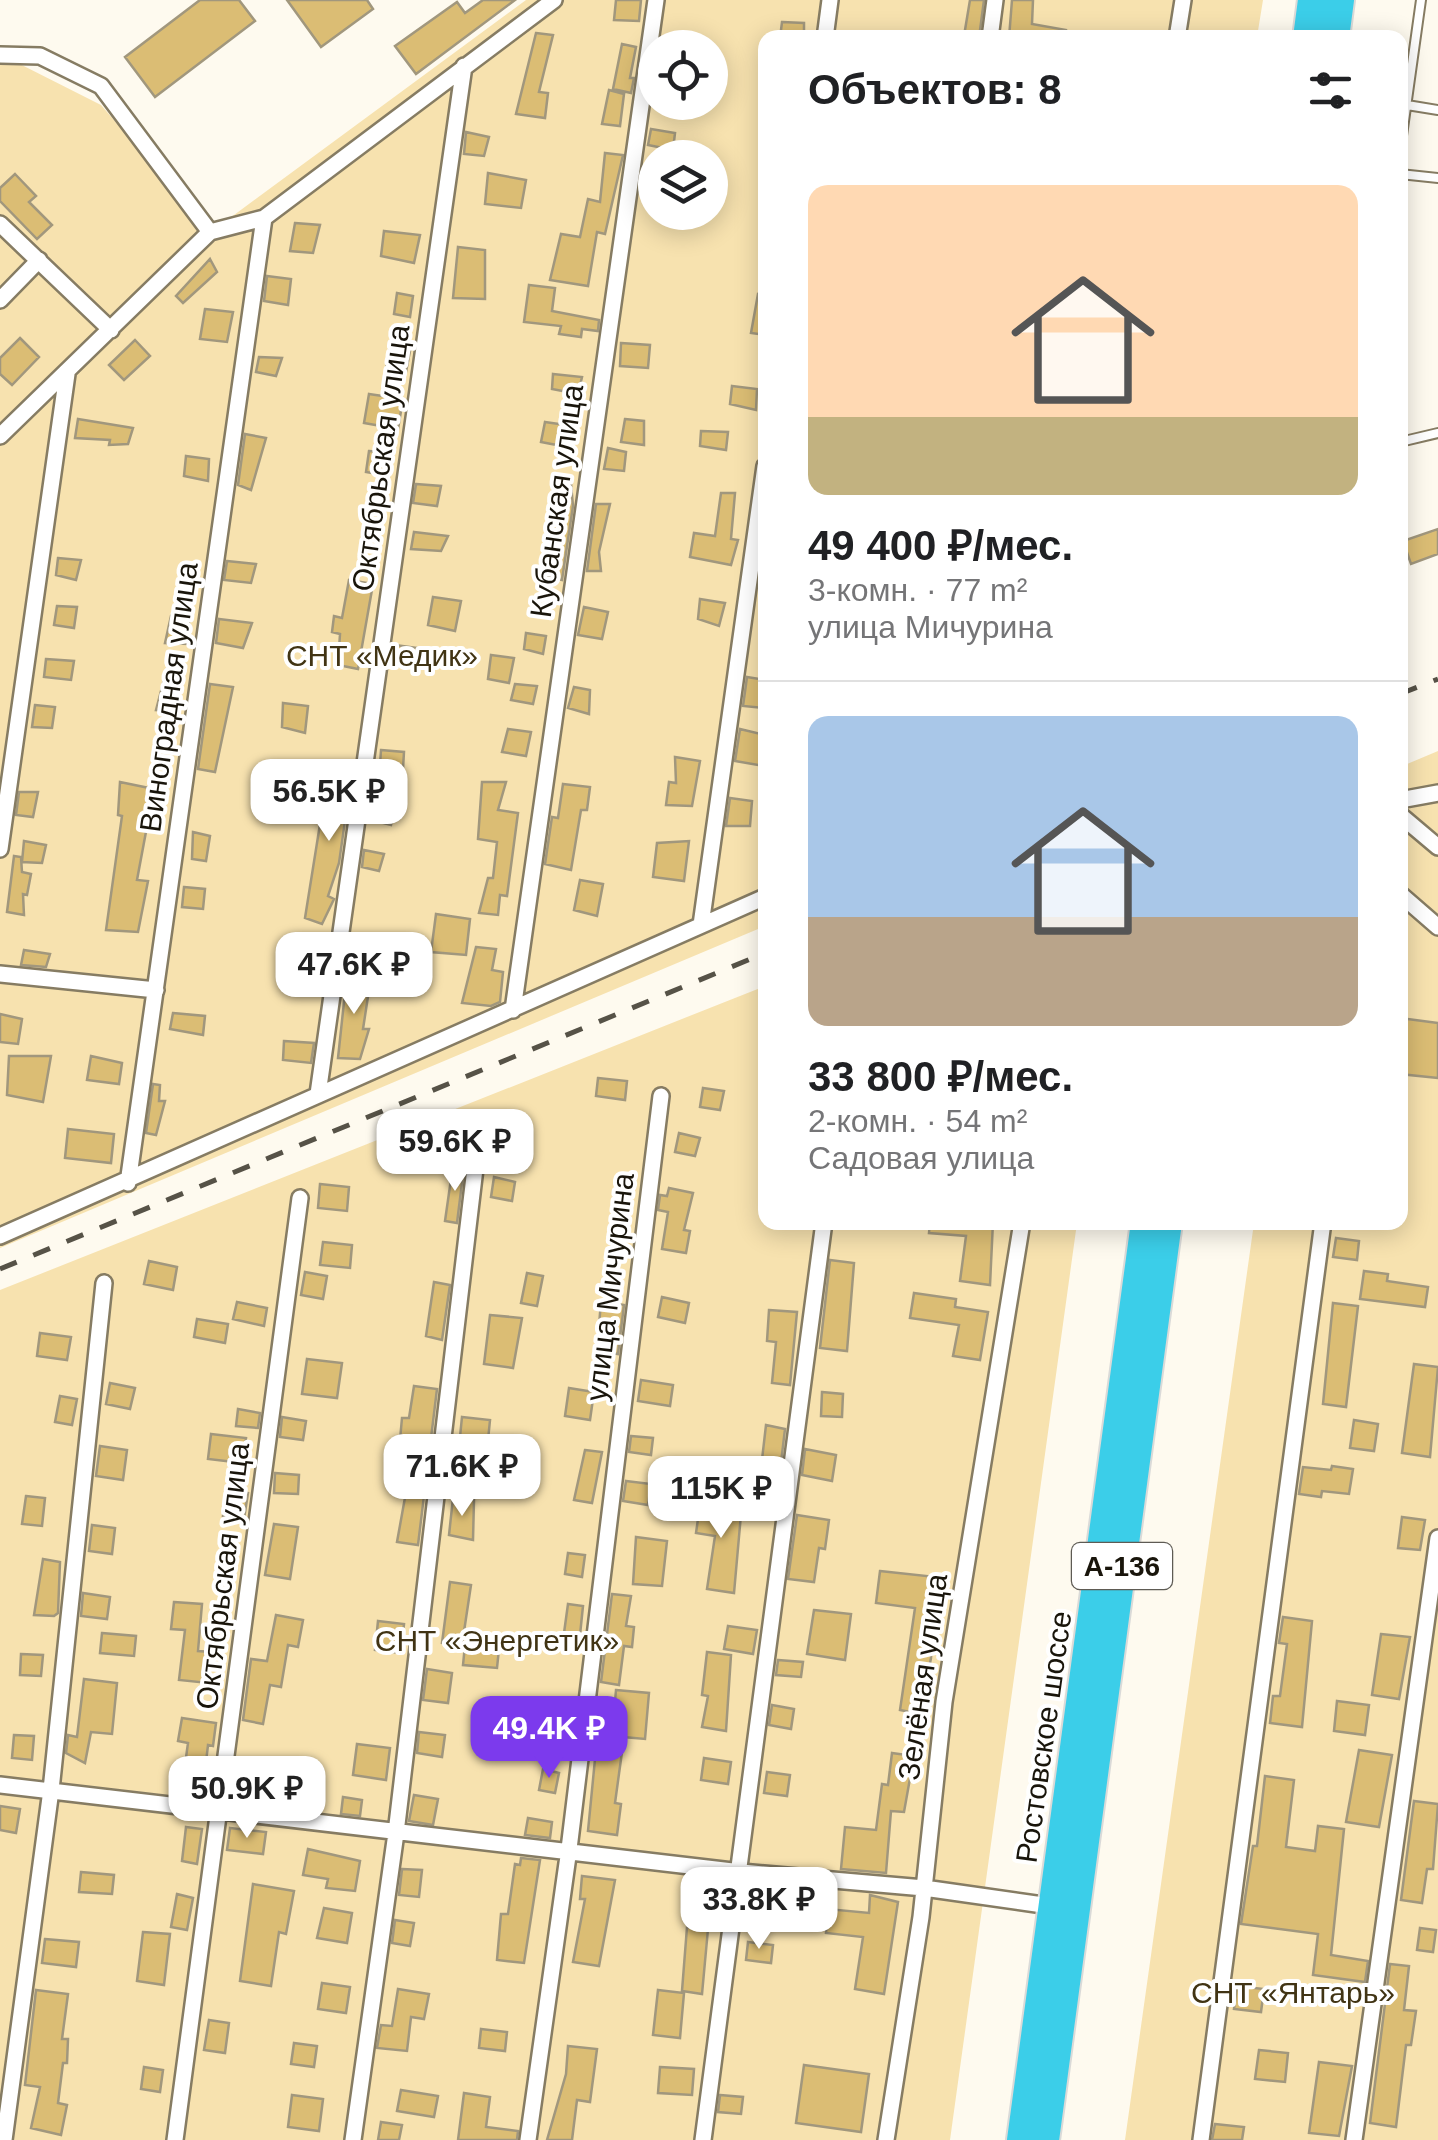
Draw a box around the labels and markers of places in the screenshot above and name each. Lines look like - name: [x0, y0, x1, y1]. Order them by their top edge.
- pin: 56.5K ₽: [237, 759, 421, 844]
- pin: 47.6K ₽: [262, 932, 446, 1017]
- pin: 59.6K ₽: [363, 1109, 547, 1194]
- pin: 71.6K ₽: [370, 1434, 554, 1519]
- pin: 115K ₽: [640, 1456, 802, 1541]
- pin: 49.4K ₽: [457, 1696, 641, 1781]
- pin: 50.9K ₽: [155, 1756, 339, 1841]
- pin: 33.8K ₽: [667, 1867, 851, 1952]

